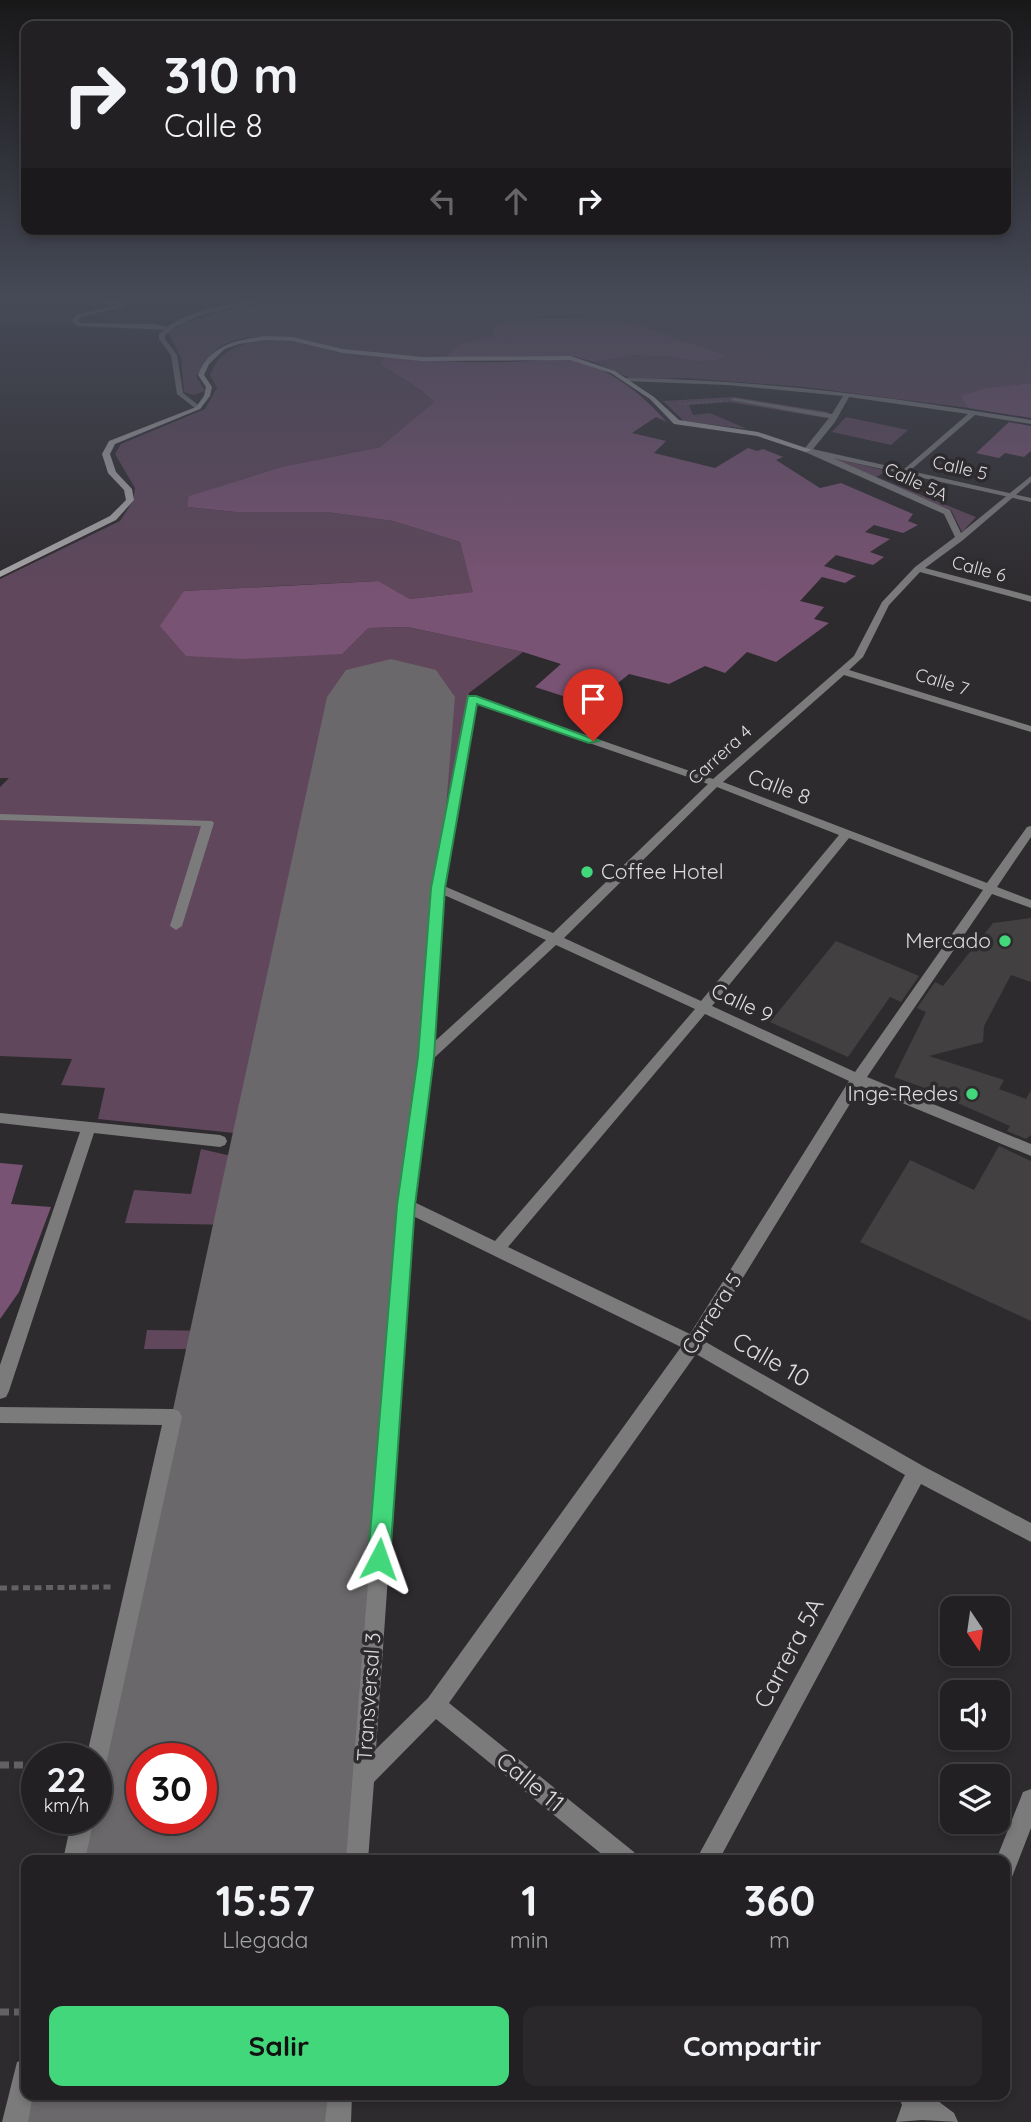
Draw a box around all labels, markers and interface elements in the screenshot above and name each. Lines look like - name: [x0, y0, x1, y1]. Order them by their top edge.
- text: 310 m: [164, 44, 298, 105]
- icon: right: [49, 49, 140, 140]
- text: Calle 8: [164, 105, 263, 145]
- icon: left: [424, 182, 462, 220]
- icon: ahead: [497, 182, 535, 220]
- icon: right: [570, 182, 608, 220]
- street label: Calle 5: [930, 450, 990, 485]
- street label: Calle 5A: [881, 457, 952, 506]
- street label: Calle 6: [949, 550, 1009, 587]
- street label: Calle 7: [912, 662, 972, 701]
- pin: [563, 669, 623, 741]
- icon: arrive: [574, 680, 612, 718]
- street label: Carrera 4: [683, 720, 756, 789]
- street label: Calle 8: [744, 762, 814, 810]
- place label: Coffee Hotel: [601, 858, 724, 884]
- marker: Coffee Hotel: [579, 864, 595, 880]
- place label: Mercado: [905, 927, 991, 953]
- marker: Mercado: [997, 933, 1013, 949]
- street label: Calle 9: [707, 977, 777, 1028]
- place label: Inge-Redes: [848, 1080, 958, 1106]
- marker: Inge-Redes: [964, 1086, 980, 1102]
- street label: Carrera 5: [675, 1268, 747, 1359]
- street label: Calle 10: [727, 1325, 816, 1393]
- position arrow: [342, 1522, 416, 1596]
- street label: Carrera 5A: [747, 1592, 830, 1713]
- north arrow: [940, 1596, 1010, 1666]
- map controls: [940, 1596, 1010, 1834]
- street label: Transversal 3: [351, 1632, 385, 1762]
- button: sound: [940, 1680, 1010, 1750]
- speed limit sign: 30: [126, 1743, 217, 1834]
- street label: Calle 11: [491, 1745, 571, 1818]
- text: 22: [47, 1757, 86, 1801]
- button: layers: [940, 1764, 1010, 1834]
- text: km/h: [44, 1794, 89, 1817]
- text: 15:57: [216, 1874, 315, 1927]
- text: 1: [521, 1874, 537, 1927]
- text: 360: [744, 1874, 815, 1927]
- text: Llegada: [222, 1925, 308, 1954]
- text: min: [510, 1925, 549, 1954]
- text: m: [769, 1925, 790, 1954]
- button: Salir: [49, 2006, 509, 2086]
- button: Compartir: [523, 2006, 982, 2086]

